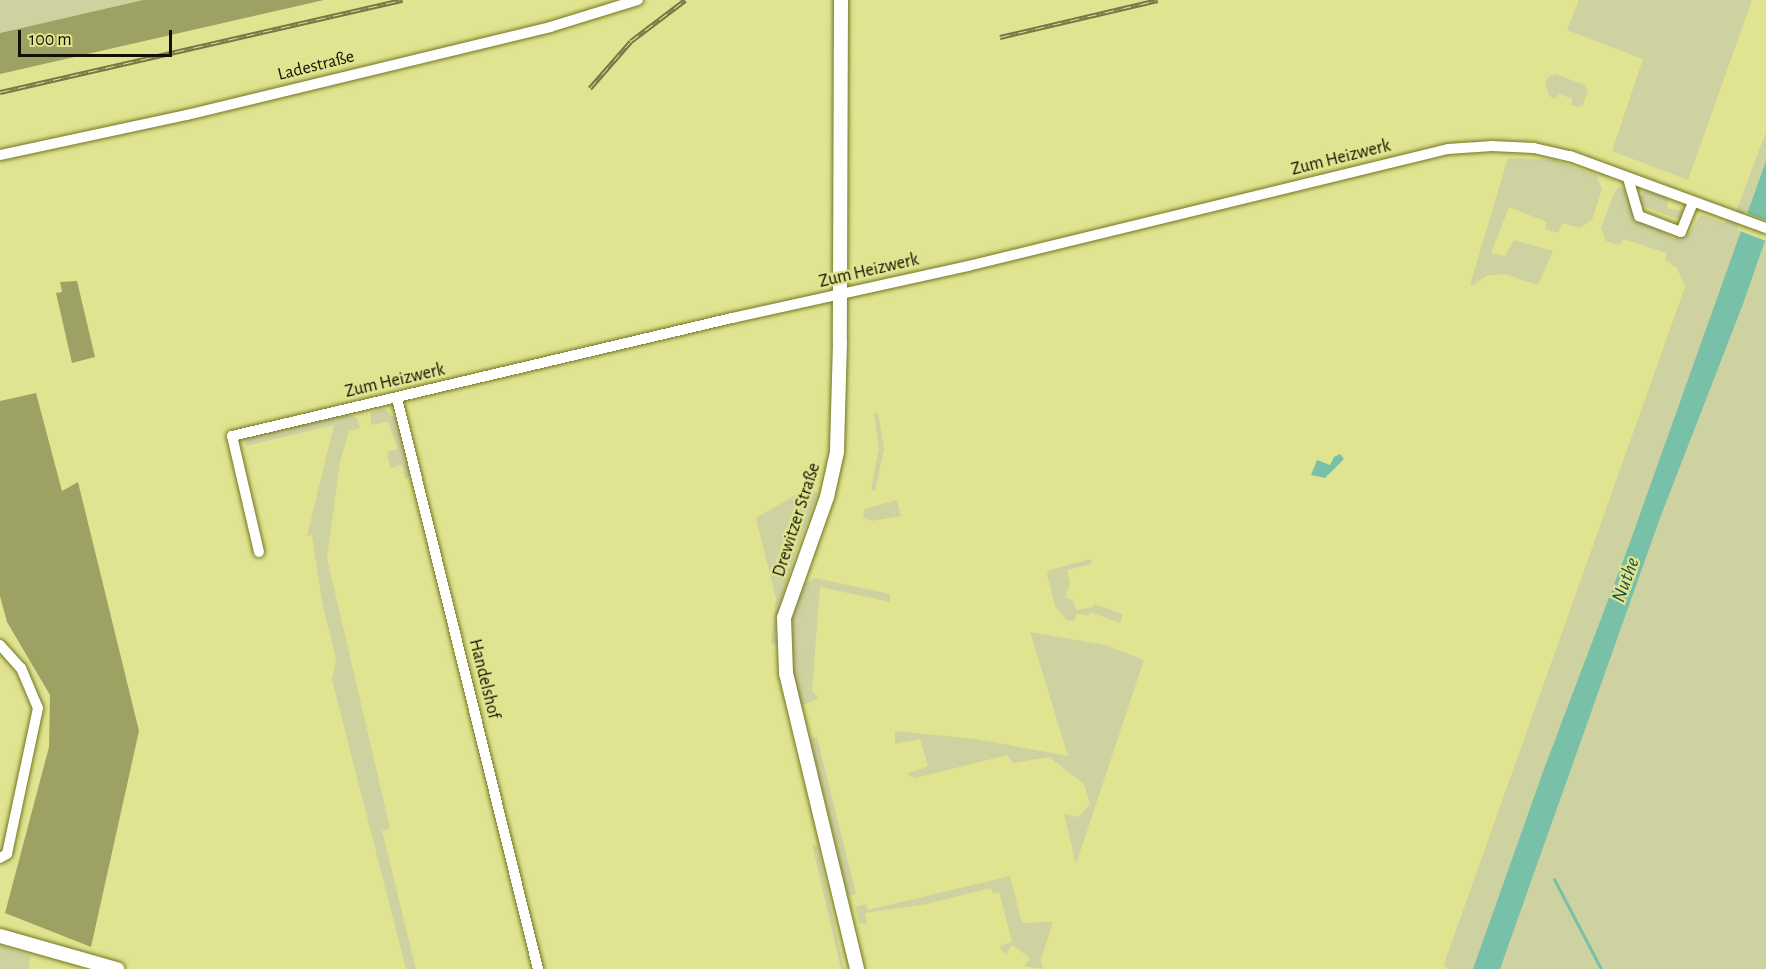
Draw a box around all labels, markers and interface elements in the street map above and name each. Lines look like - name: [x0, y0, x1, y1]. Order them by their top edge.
- scale bar: [21, 18, 176, 56]
- text: 100 m: [29, 31, 72, 49]
- street label: Ladestraße: [276, 46, 356, 86]
- street label: Zum Heizwerk: [1289, 135, 1393, 181]
- street label: Zum Heizwerk: [817, 249, 921, 293]
- street label: Zum Heizwerk: [343, 359, 447, 403]
- street label: Drewitzer Straße: [768, 460, 826, 580]
- water label: Nuthe: [1607, 554, 1645, 606]
- street label: Handelshof: [464, 637, 504, 721]

